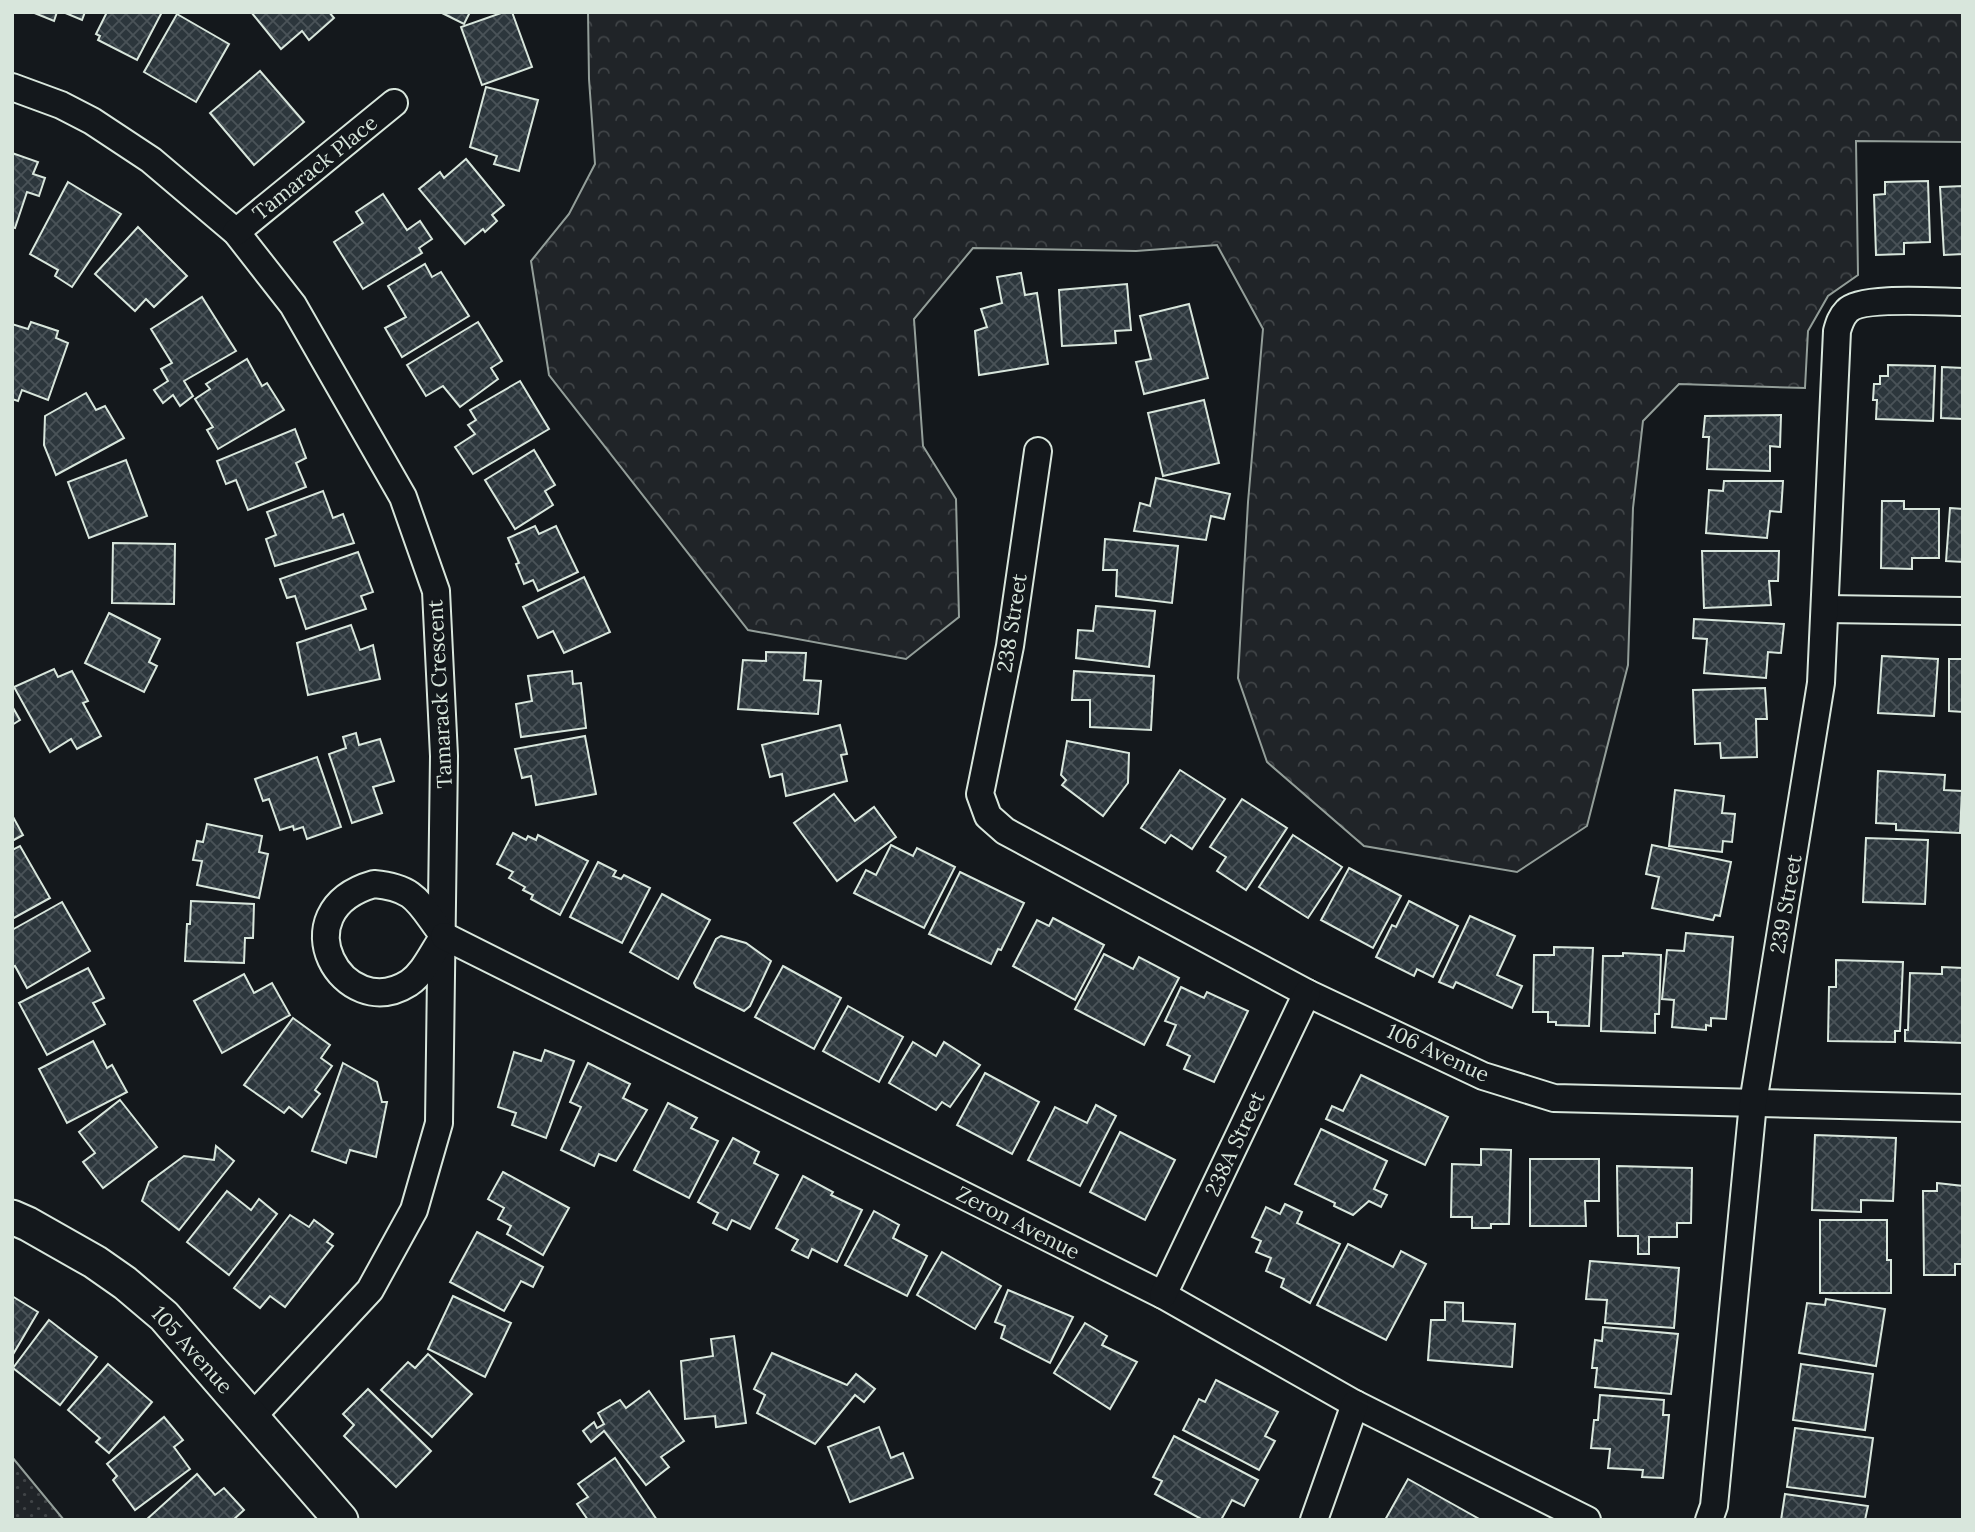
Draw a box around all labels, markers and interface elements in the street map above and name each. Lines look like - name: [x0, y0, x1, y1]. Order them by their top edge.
- street label: Tamarack Place: [247, 109, 383, 226]
- street label: 238 Street: [990, 571, 1033, 674]
- street label: Tamarack Crescent: [421, 598, 458, 789]
- street label: 239 Street: [1764, 852, 1808, 955]
- street label: 106 Avenue: [1383, 1017, 1494, 1088]
- street label: 238A Street: [1199, 1086, 1271, 1201]
- street label: Zeron Avenue: [952, 1180, 1084, 1265]
- street label: 105 Avenue: [146, 1300, 239, 1399]

